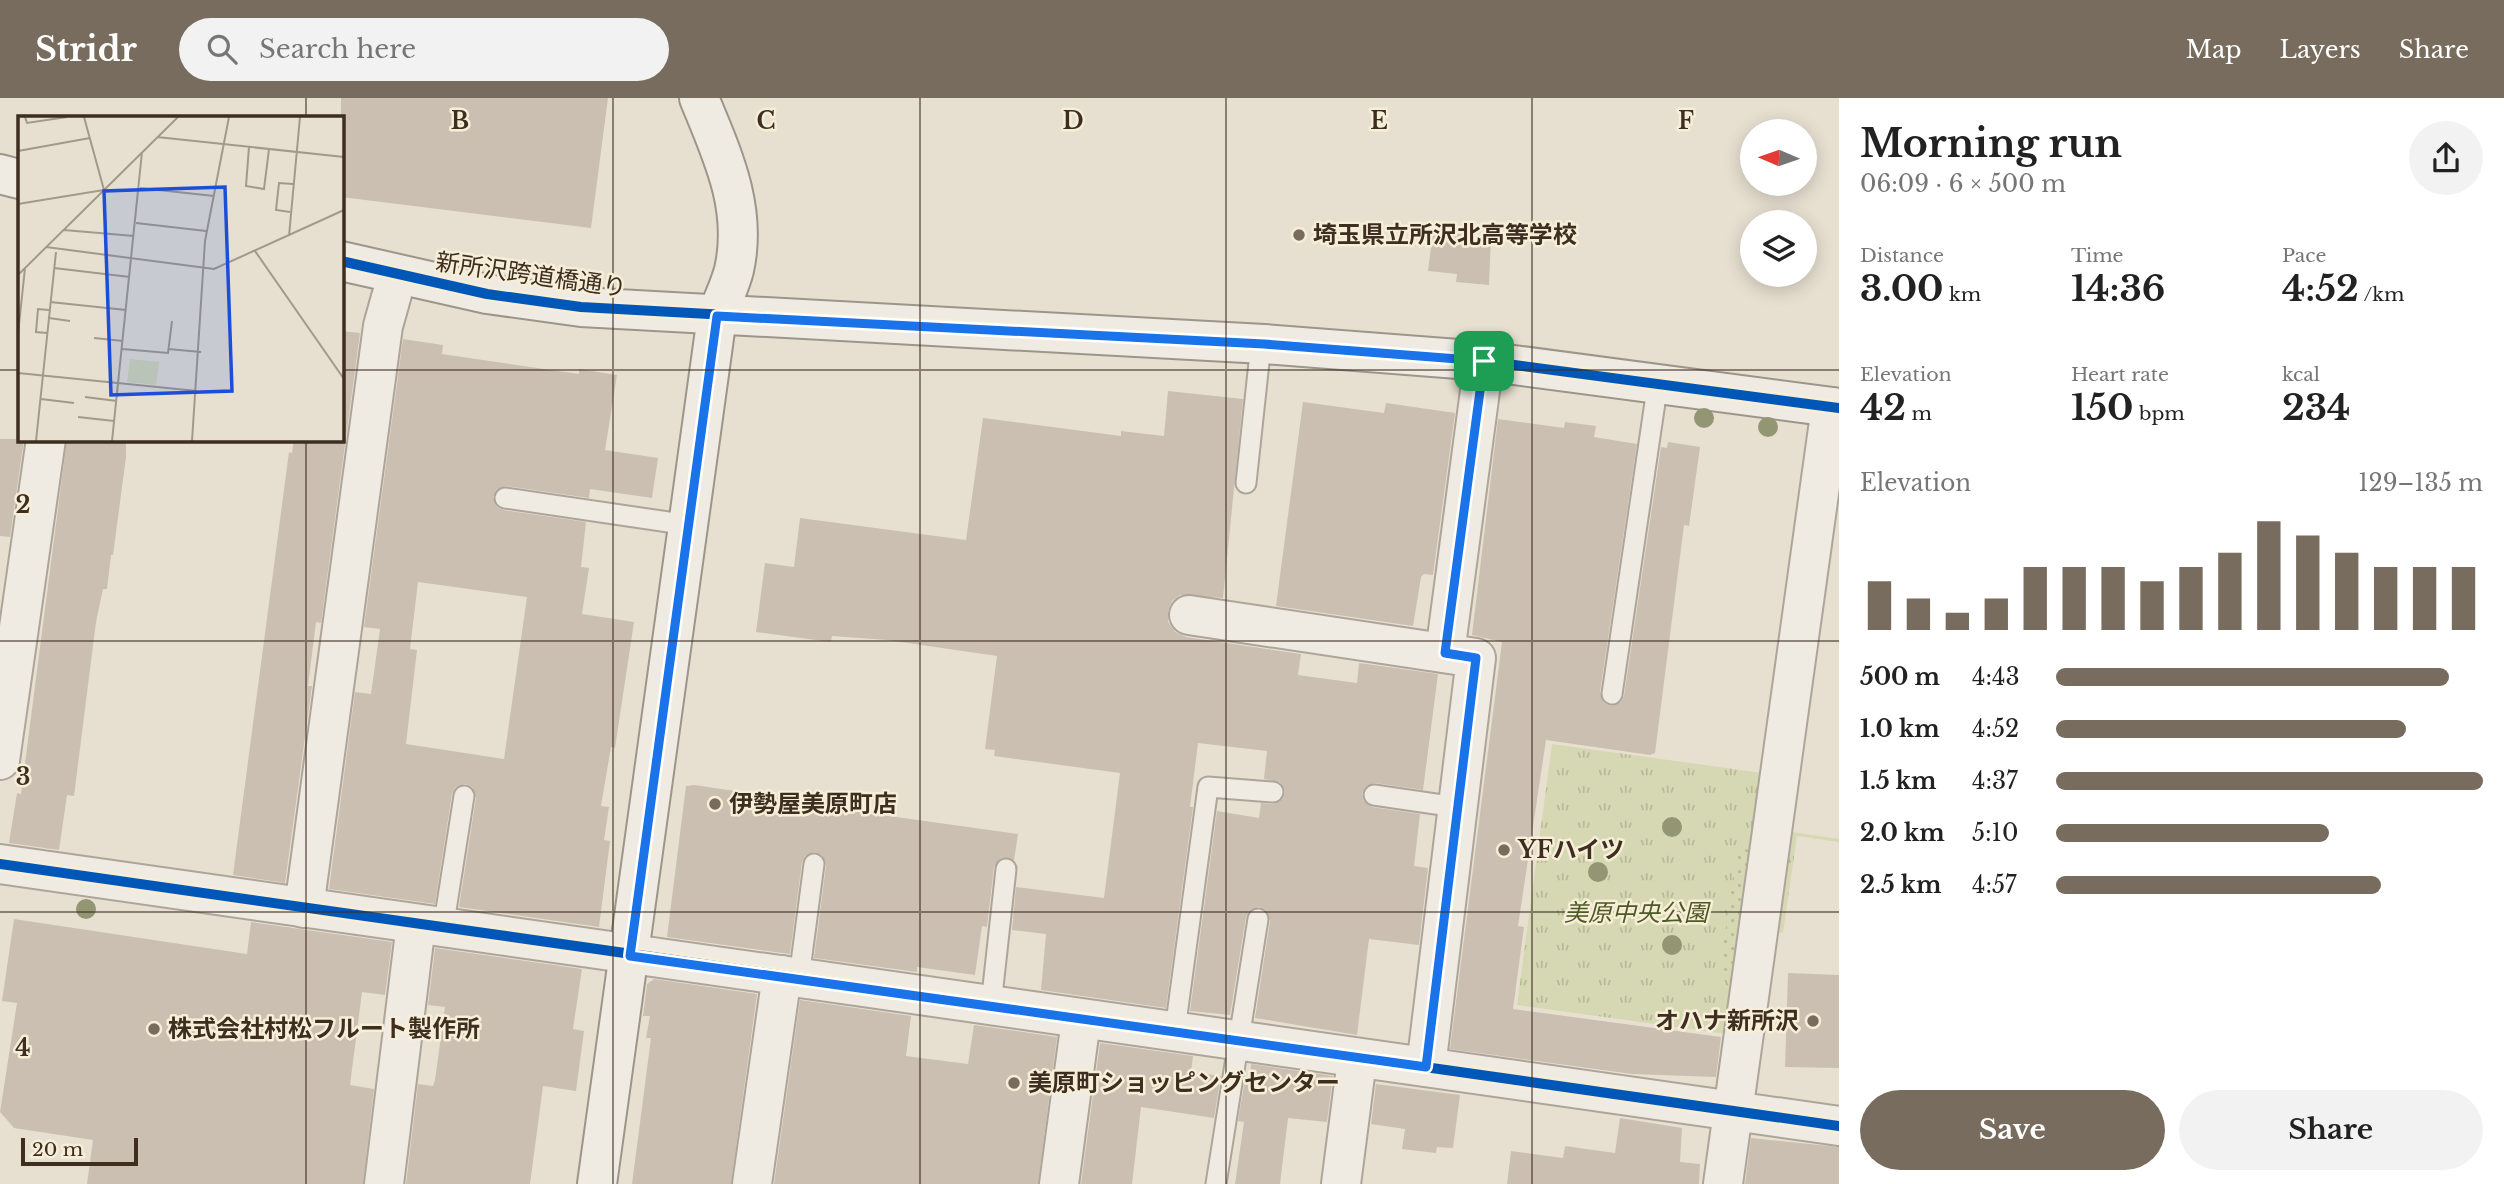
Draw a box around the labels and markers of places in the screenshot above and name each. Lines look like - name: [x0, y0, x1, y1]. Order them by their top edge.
- place label: 埼玉県立所沢北高等学校: [1313, 220, 1577, 249]
- marker: 埼玉県立所沢北高等学校: [1291, 227, 1307, 243]
- pin: [1454, 331, 1514, 391]
- place label: 伊勢屋美原町店: [729, 789, 897, 818]
- marker: 伊勢屋美原町店: [707, 796, 723, 812]
- place label: YFハイツ: [1517, 835, 1624, 864]
- marker: YFハイツ: [1496, 842, 1512, 858]
- place label: オハナ新所沢: [1655, 1006, 1799, 1035]
- marker: オハナ新所沢: [1805, 1013, 1821, 1029]
- place label: 株式会社村松フルート製作所: [168, 1014, 480, 1043]
- marker: 株式会社村松フルート製作所: [146, 1021, 162, 1037]
- place label: 美原町ショッピングセンター: [1028, 1068, 1340, 1097]
- marker: 美原町ショッピングセンター: [1006, 1075, 1022, 1091]

